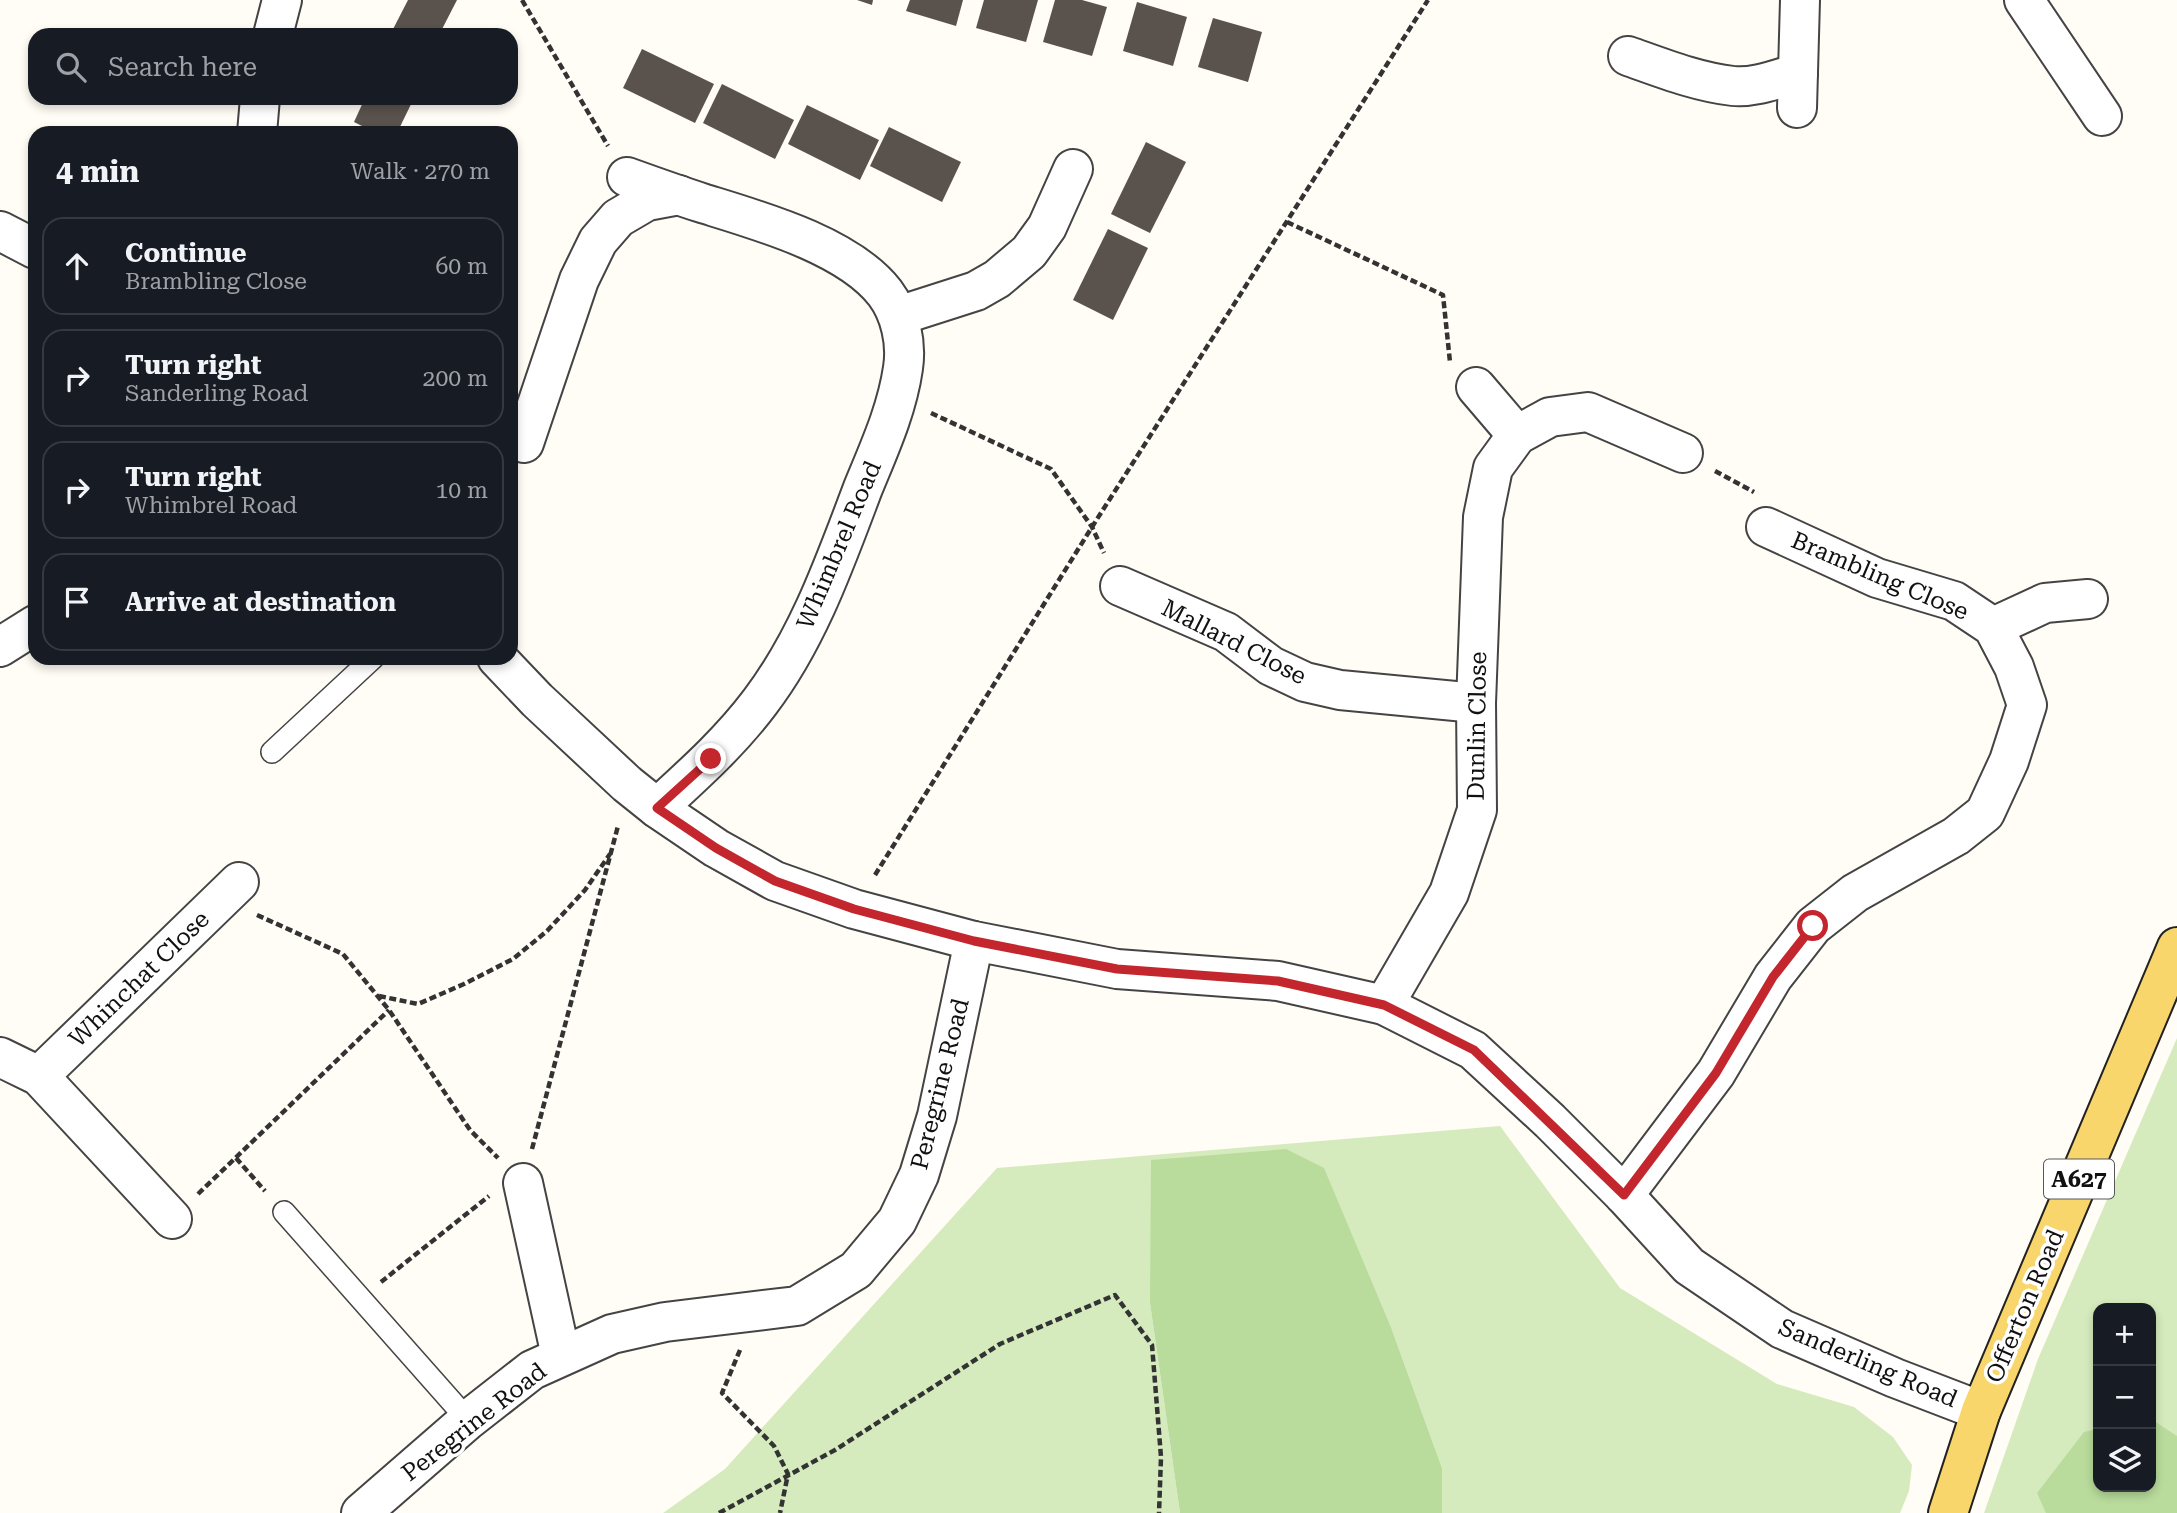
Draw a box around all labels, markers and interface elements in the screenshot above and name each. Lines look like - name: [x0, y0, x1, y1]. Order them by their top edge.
- search box: [28, 28, 518, 105]
- icon: search: [52, 48, 90, 86]
- text: Search here: [108, 52, 257, 82]
- text: 4 min: [56, 154, 139, 189]
- text: Walk · 270 m: [351, 158, 490, 185]
- text: Continue: [125, 238, 247, 268]
- icon: ahead: [58, 247, 96, 285]
- text: 60 m: [435, 253, 488, 280]
- text: Brambling Close: [125, 268, 307, 295]
- text: Turn right: [125, 350, 261, 380]
- icon: right: [58, 359, 96, 397]
- text: 200 m: [423, 365, 488, 392]
- text: Sanderling Road: [125, 380, 308, 407]
- street label: Whimbrel Road: [791, 457, 887, 633]
- text: Turn right: [125, 462, 261, 492]
- icon: right: [58, 471, 96, 509]
- text: 10 m: [435, 477, 488, 504]
- text: Whimbrel Road: [125, 492, 297, 519]
- street label: Brambling Close: [1787, 526, 1973, 626]
- icon: arrive: [58, 583, 96, 621]
- text: Arrive at destination: [125, 587, 396, 617]
- street label: Mallard Close: [1157, 594, 1311, 690]
- street label: Dunlin Close: [1462, 651, 1492, 801]
- route end: [695, 743, 726, 774]
- street label: Whinchat Close: [63, 905, 215, 1053]
- route start: [1797, 910, 1828, 941]
- street label: Peregrine Road: [905, 995, 975, 1173]
- road number: A627: [2044, 1160, 2114, 1198]
- street label: Offerton Road: [1980, 1225, 2070, 1387]
- map controls: [2093, 1303, 2156, 1492]
- button: +: [2093, 1303, 2156, 1366]
- street label: Sanderling Road: [1775, 1313, 1961, 1413]
- street label: Peregrine Road: [396, 1357, 552, 1487]
- button: −: [2093, 1366, 2156, 1429]
- button: layers: [2093, 1429, 2156, 1492]

